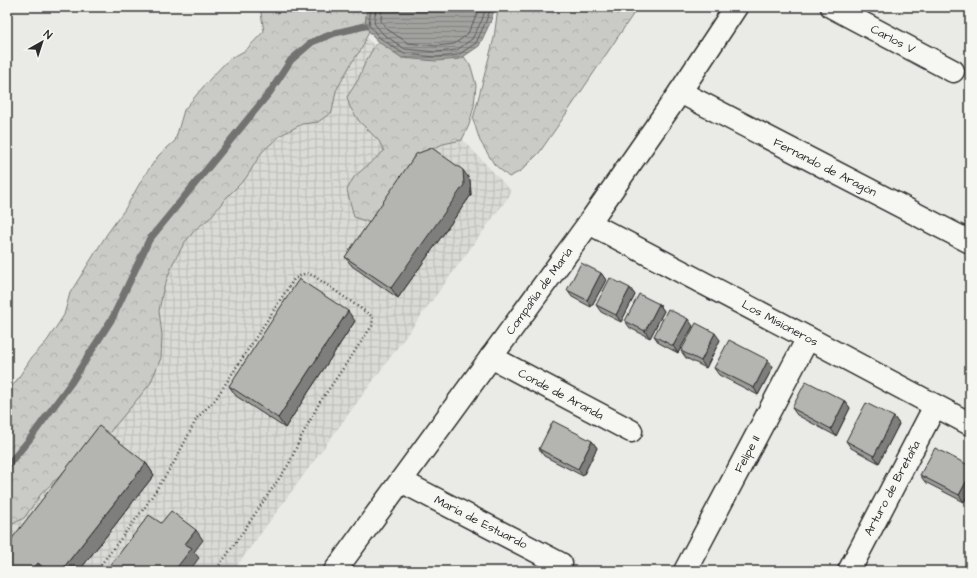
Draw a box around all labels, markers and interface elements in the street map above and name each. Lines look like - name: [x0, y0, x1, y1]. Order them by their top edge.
- street label: Carlos V: [867, 21, 918, 58]
- north arrow: [22, 22, 62, 62]
- text: N: [41, 27, 55, 43]
- street label: Fernando de Aragón: [770, 134, 879, 202]
- street label: Compañía de María: [502, 244, 577, 338]
- street label: Los Misioneros: [739, 296, 821, 351]
- street label: Conde de Aranda: [515, 365, 607, 424]
- street label: Felipe II: [731, 432, 764, 476]
- street label: Arturo de Bretaña: [860, 438, 925, 539]
- street label: María de Estuardo: [431, 492, 531, 553]

